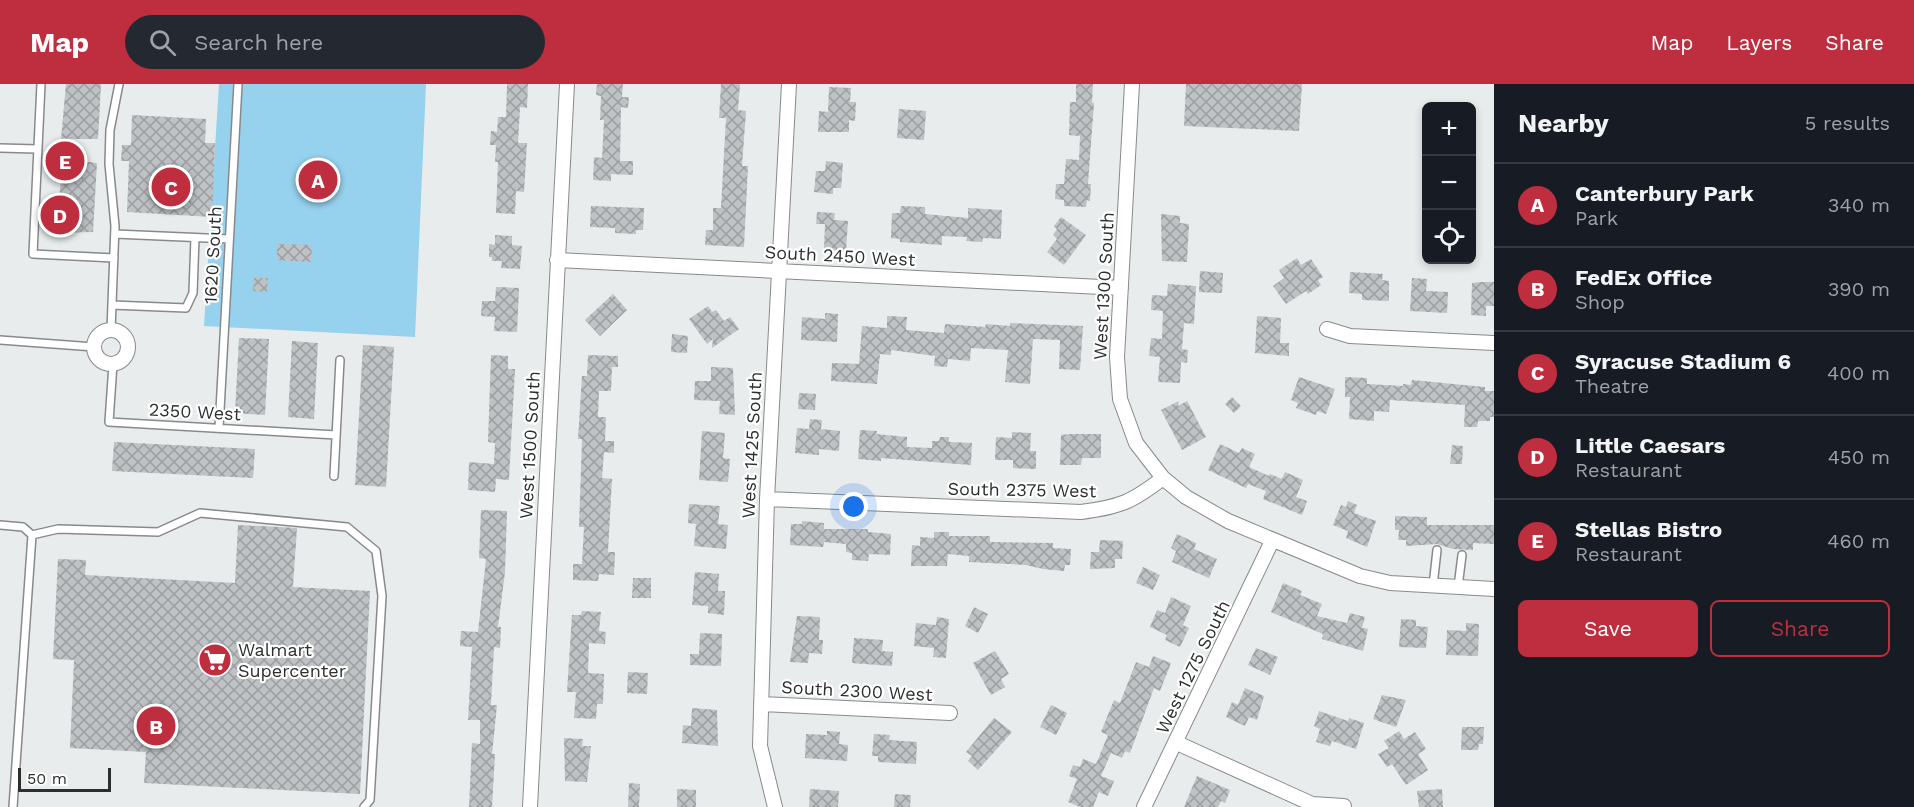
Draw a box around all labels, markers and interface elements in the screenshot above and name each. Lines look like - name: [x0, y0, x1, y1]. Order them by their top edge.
- search box: [125, 15, 545, 69]
- text: Map: [30, 26, 89, 59]
- icon: search: [146, 26, 179, 59]
- text: Search here: [194, 30, 323, 55]
- text: Map: [1650, 30, 1693, 55]
- text: Layers: [1726, 30, 1792, 55]
- text: Share: [1825, 30, 1884, 55]
- map controls: [1422, 102, 1476, 264]
- button: +: [1422, 102, 1476, 156]
- text: Nearby: [1518, 108, 1609, 138]
- text: 5 results: [1805, 111, 1890, 135]
- pin: E: [46, 138, 84, 184]
- button: −: [1422, 156, 1476, 210]
- pin: A: [298, 158, 338, 202]
- pin: C: [152, 164, 190, 210]
- text: Canterbury Park: [1575, 181, 1754, 206]
- pin: D: [40, 192, 80, 238]
- text: A: [1531, 193, 1544, 217]
- text: 340 m: [1828, 193, 1890, 217]
- street label: 1620 South: [199, 206, 226, 304]
- text: Park: [1575, 206, 1618, 230]
- button: locate: [1422, 210, 1476, 264]
- street label: West 1300 South: [1089, 211, 1118, 360]
- street label: South 2450 West: [764, 241, 916, 270]
- text: FedEx Office: [1575, 265, 1712, 290]
- text: B: [1531, 277, 1544, 301]
- text: 390 m: [1828, 277, 1890, 301]
- text: Shop: [1575, 290, 1625, 314]
- text: Syracuse Stadium 6: [1575, 349, 1791, 374]
- text: C: [1531, 361, 1544, 385]
- text: 400 m: [1827, 361, 1890, 385]
- street label: West 1500 South: [515, 371, 544, 519]
- street label: West 1425 South: [737, 371, 766, 519]
- text: Theatre: [1575, 374, 1649, 398]
- street label: 2350 West: [148, 399, 242, 424]
- text: Little Caesars: [1575, 433, 1725, 458]
- text: D: [1530, 445, 1545, 469]
- text: 450 m: [1828, 445, 1890, 469]
- text: Restaurant: [1575, 458, 1682, 482]
- street label: South 2375 West: [947, 478, 1097, 501]
- your location: [839, 492, 868, 521]
- text: Stellas Bistro: [1575, 517, 1722, 542]
- text: E: [1531, 529, 1544, 553]
- text: 460 m: [1827, 529, 1890, 553]
- text: Restaurant: [1575, 542, 1682, 566]
- street label: West 1275 South: [1151, 597, 1234, 737]
- button: Save: [1518, 600, 1698, 657]
- button: Share: [1710, 600, 1890, 657]
- place label: Walmart Supercenter: [238, 639, 346, 681]
- supermarket icon: Walmart Supercenter: [197, 642, 233, 678]
- street label: South 2300 West: [781, 676, 934, 705]
- pin: B: [136, 704, 176, 748]
- scale bar: [18, 765, 111, 792]
- text: 50 m: [27, 769, 67, 788]

